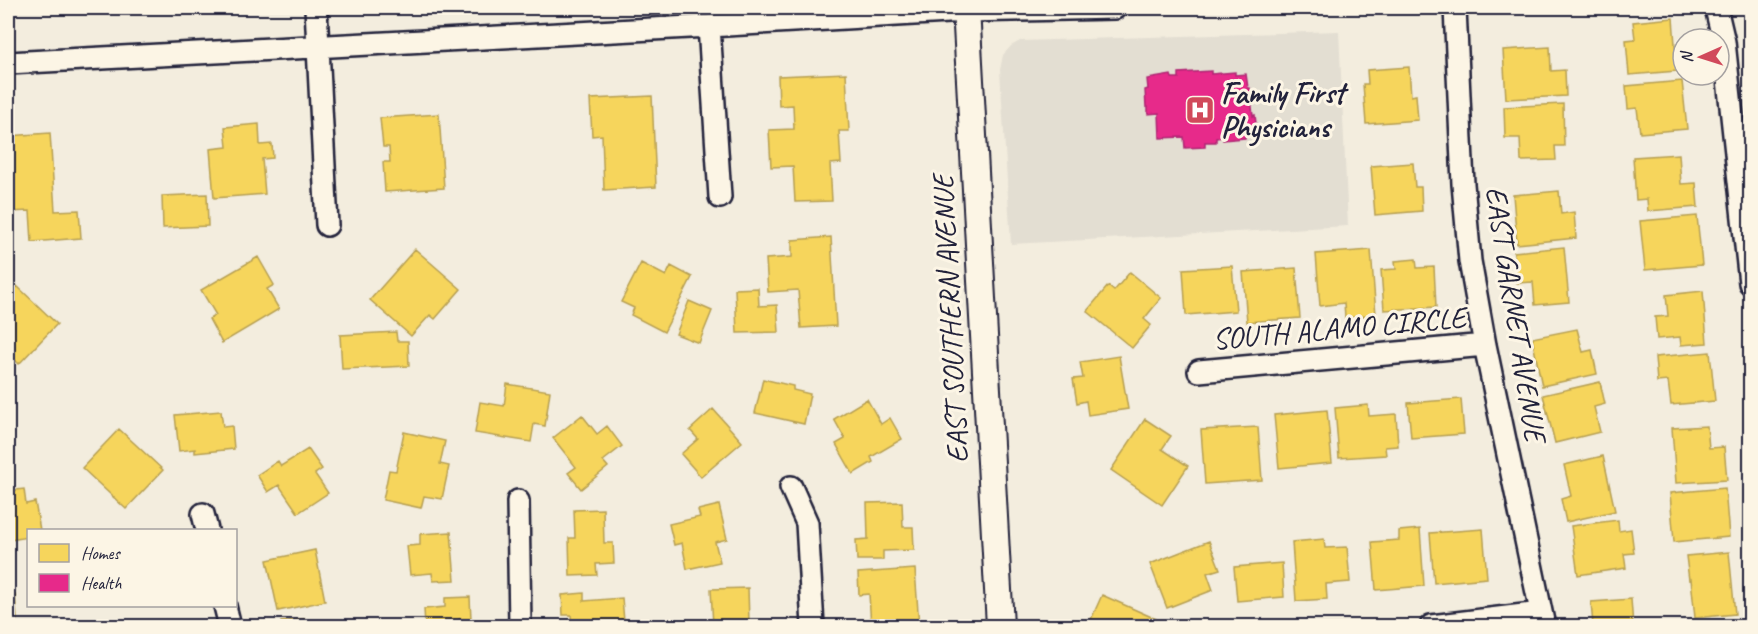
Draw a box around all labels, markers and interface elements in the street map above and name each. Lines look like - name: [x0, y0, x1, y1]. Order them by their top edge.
- north arrow: [1671, 27, 1731, 87]
- text: N: [1677, 49, 1697, 63]
- place label: Family First Physicians: [1221, 74, 1349, 147]
- hospital icon: Family First Physicians: [1184, 94, 1216, 126]
- street label: EAST SOUTHERN AVENUE: [923, 171, 977, 464]
- street label: EAST GARNET AVENUE: [1477, 184, 1555, 448]
- street label: SOUTH ALAMO CIRCLE: [1211, 298, 1471, 358]
- legend: [27, 529, 237, 607]
- text: Homes: [81, 542, 121, 564]
- text: Health: [81, 572, 122, 594]

